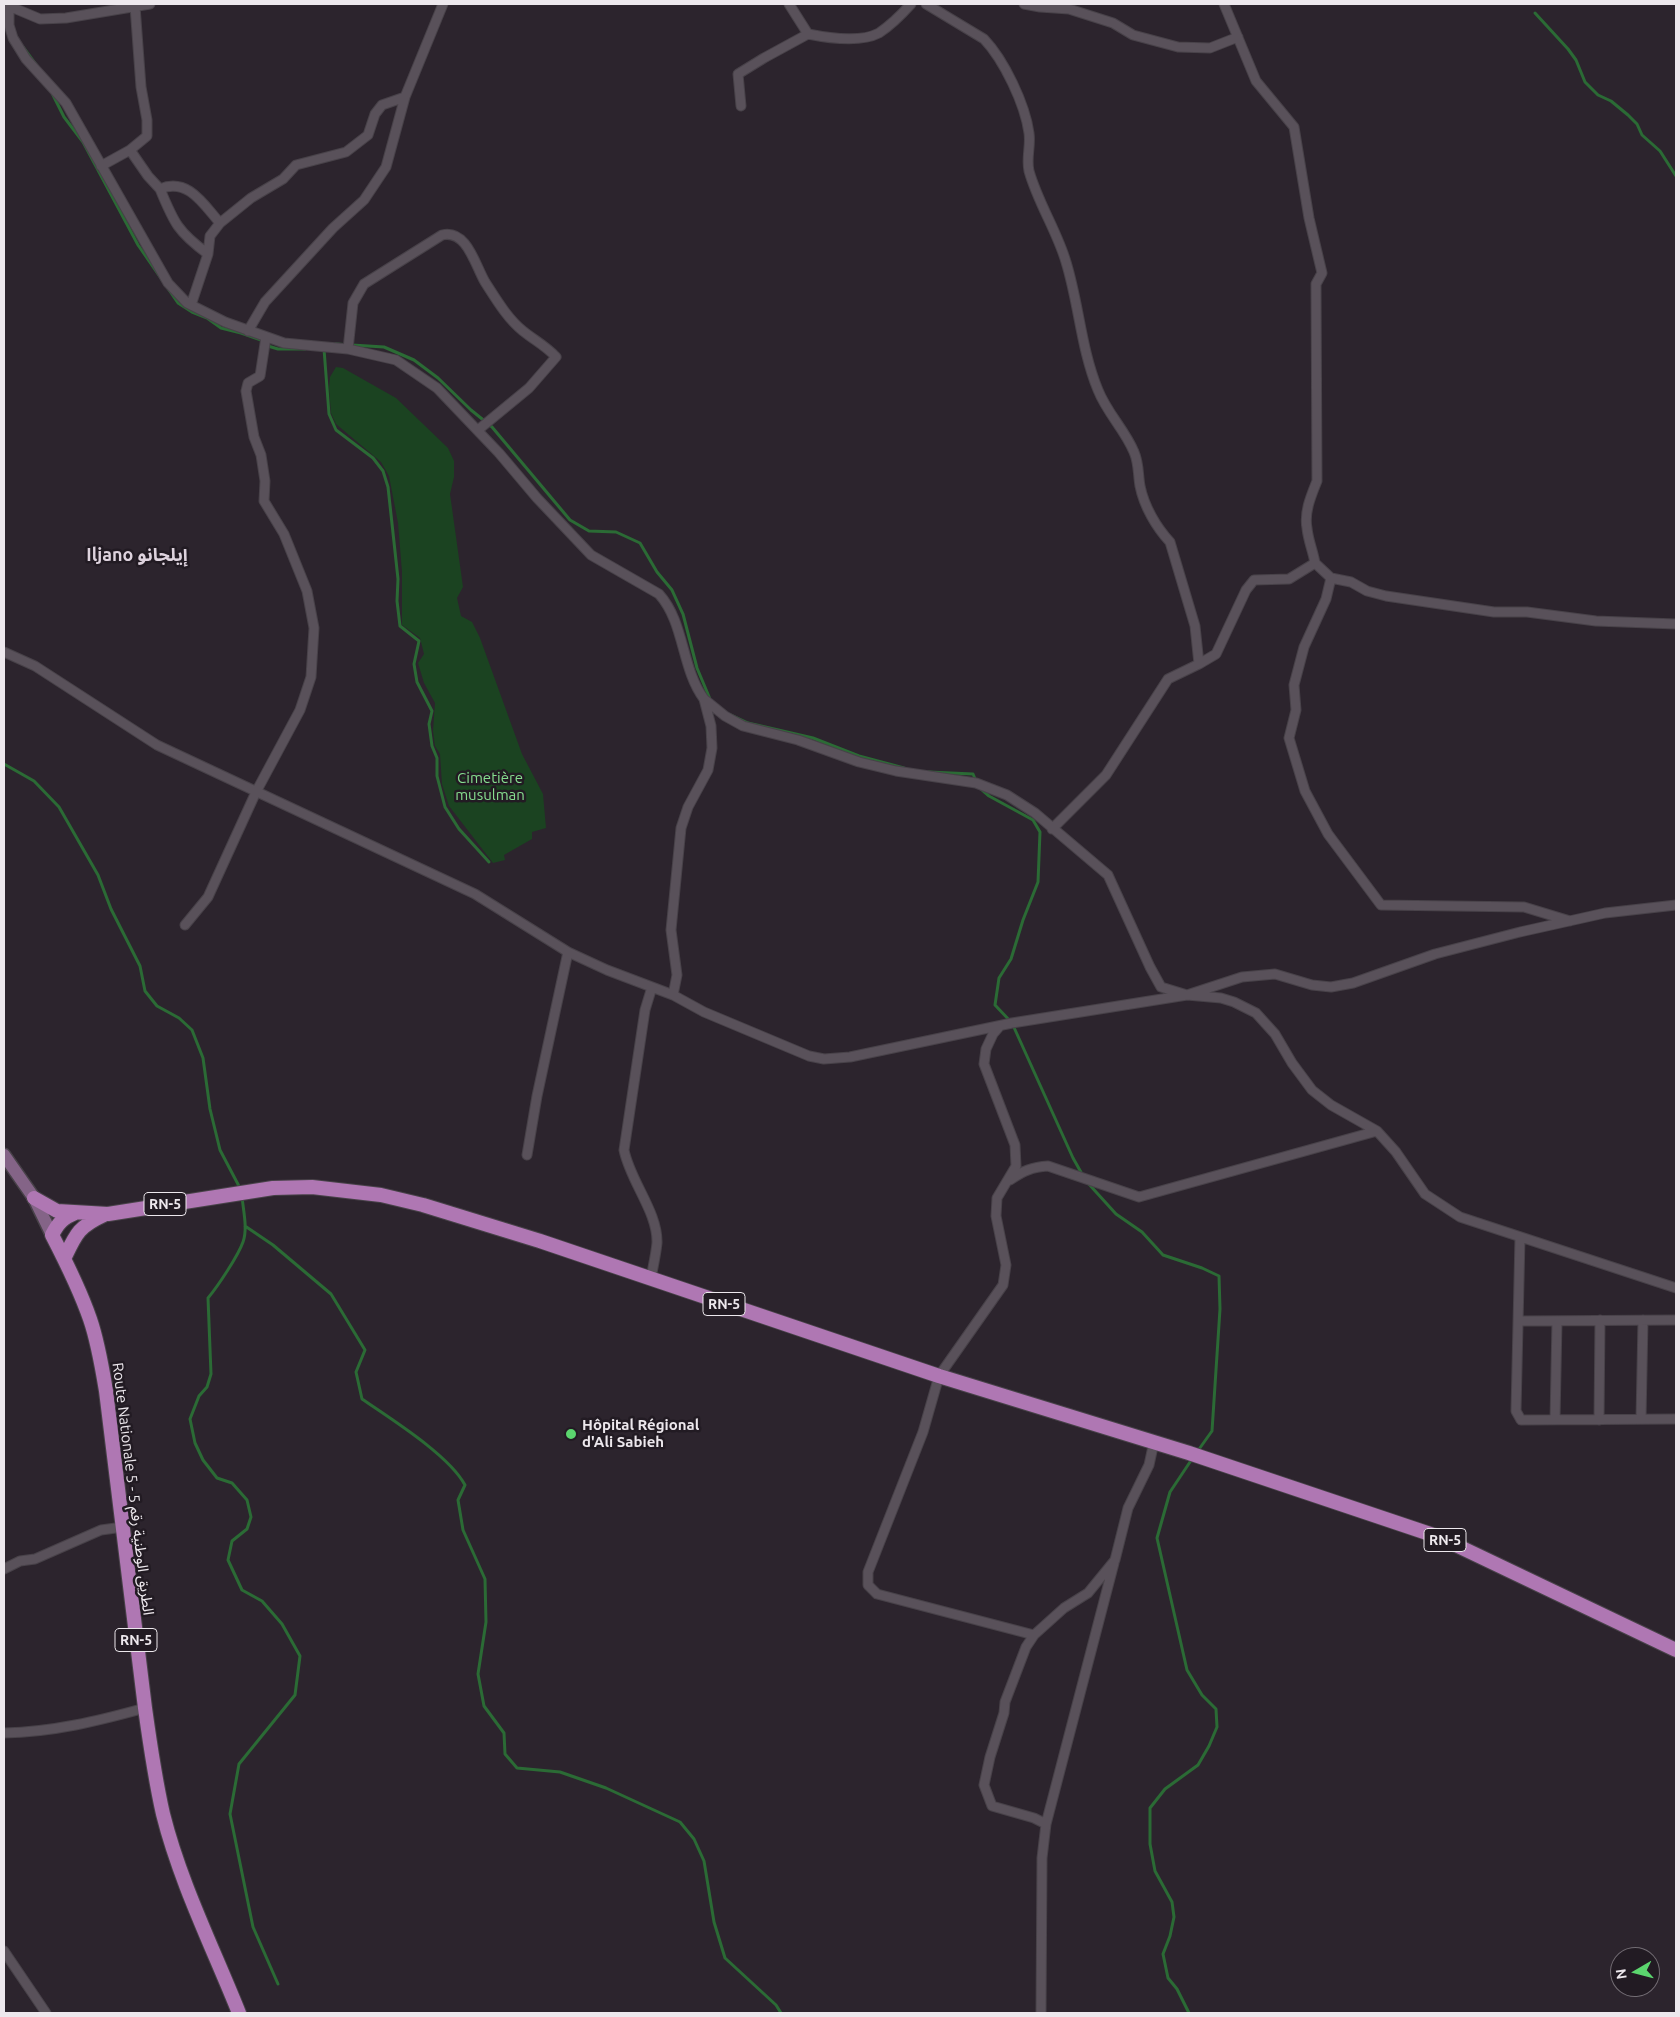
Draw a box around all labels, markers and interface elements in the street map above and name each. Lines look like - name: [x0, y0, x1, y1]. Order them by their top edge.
- district label: Iljano إيلجانو: [86, 544, 188, 566]
- park label: Cimetière musulman: [455, 769, 525, 804]
- road number: RN-5: [144, 1192, 186, 1216]
- road number: RN-5: [703, 1292, 745, 1316]
- street label: Route Nationale 5 - الطريق الوطنية رقم 5: [109, 1362, 157, 1616]
- place label: Hôpital Régional d'Ali Sabieh: [582, 1416, 699, 1451]
- marker: Hôpital Régional d'Ali Sabieh: [564, 1427, 578, 1441]
- road number: RN-5: [1424, 1528, 1466, 1552]
- road number: RN-5: [115, 1628, 157, 1652]
- north arrow: [1610, 1947, 1660, 1997]
- text: N: [1612, 1968, 1630, 1980]

